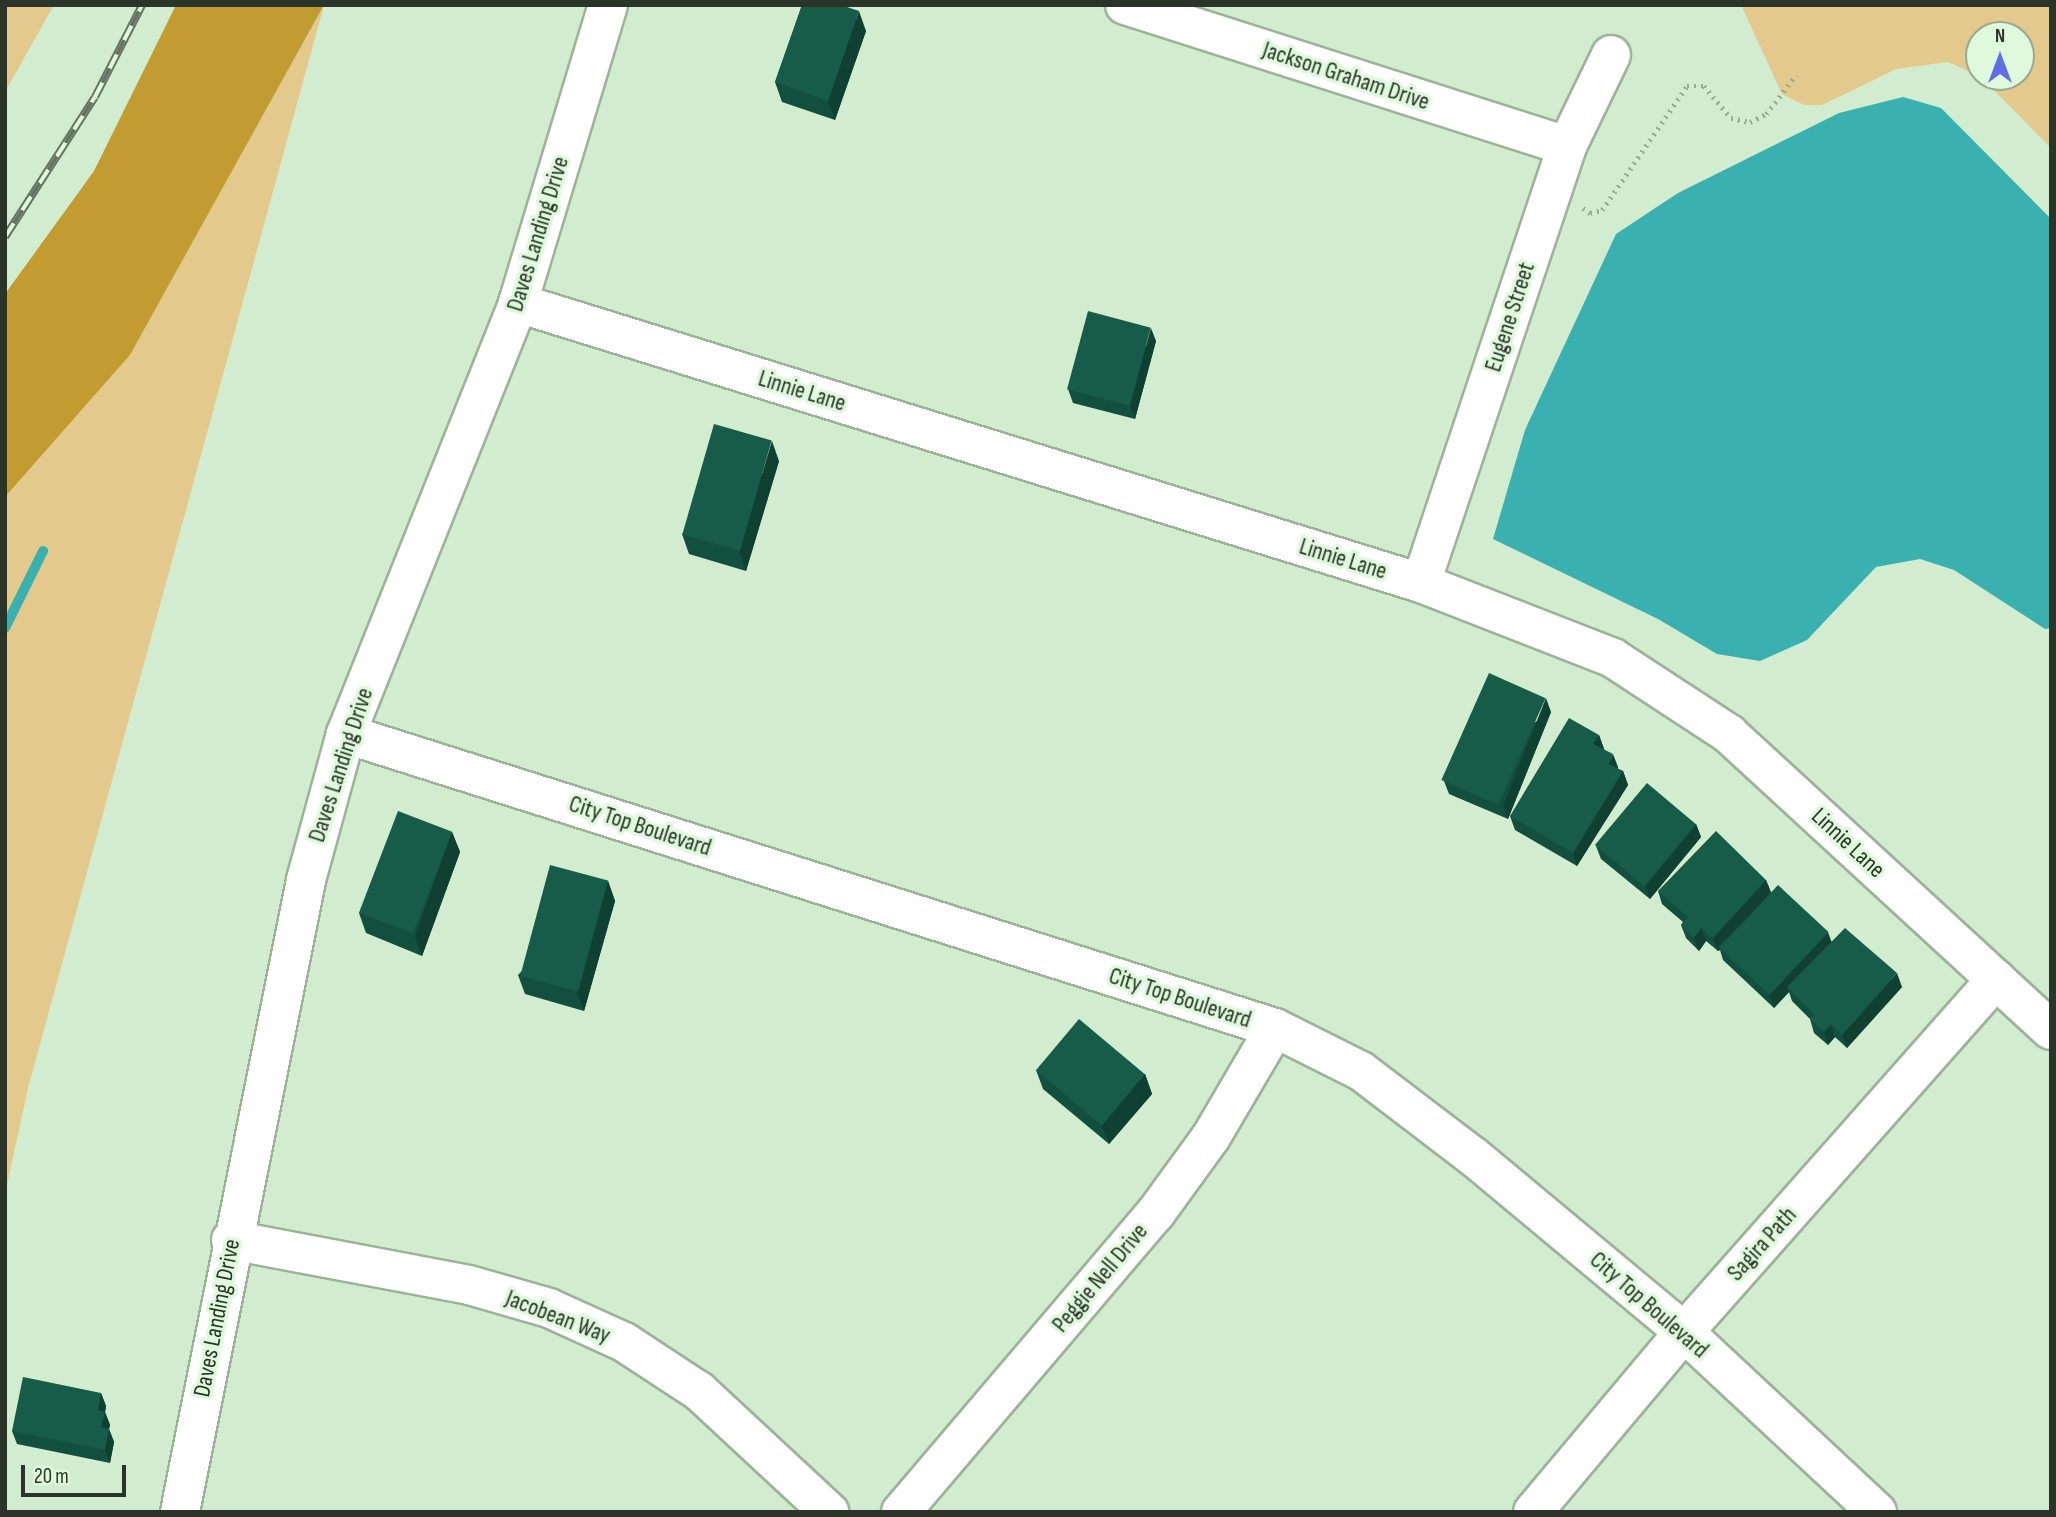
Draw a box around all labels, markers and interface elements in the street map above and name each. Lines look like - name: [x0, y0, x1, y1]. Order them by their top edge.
- north arrow: [1965, 21, 2035, 91]
- text: N: [1995, 25, 2005, 48]
- street label: Jackson Graham Drive: [1259, 35, 1433, 117]
- street label: Daves Landing Drive: [501, 153, 575, 315]
- street label: Eugene Street: [1479, 259, 1541, 375]
- street label: Linnie Lane: [755, 364, 849, 418]
- street label: Linnie Lane: [1296, 532, 1390, 586]
- street label: Daves Landing Drive: [303, 684, 379, 846]
- street label: City Top Boulevard: [565, 789, 715, 863]
- street label: Linnie Lane: [1805, 802, 1891, 884]
- street label: City Top Boulevard: [1105, 961, 1255, 1035]
- street label: Sagira Path: [1721, 1201, 1803, 1287]
- street label: Peggie Nell Drive: [1046, 1218, 1154, 1338]
- street label: Daves Landing Drive: [188, 1237, 246, 1399]
- street label: City Top Boulevard: [1584, 1246, 1714, 1364]
- street label: Jacobean Way: [502, 1284, 614, 1350]
- scale bar: [24, 1450, 130, 1494]
- text: 20 m: [34, 1464, 69, 1489]

